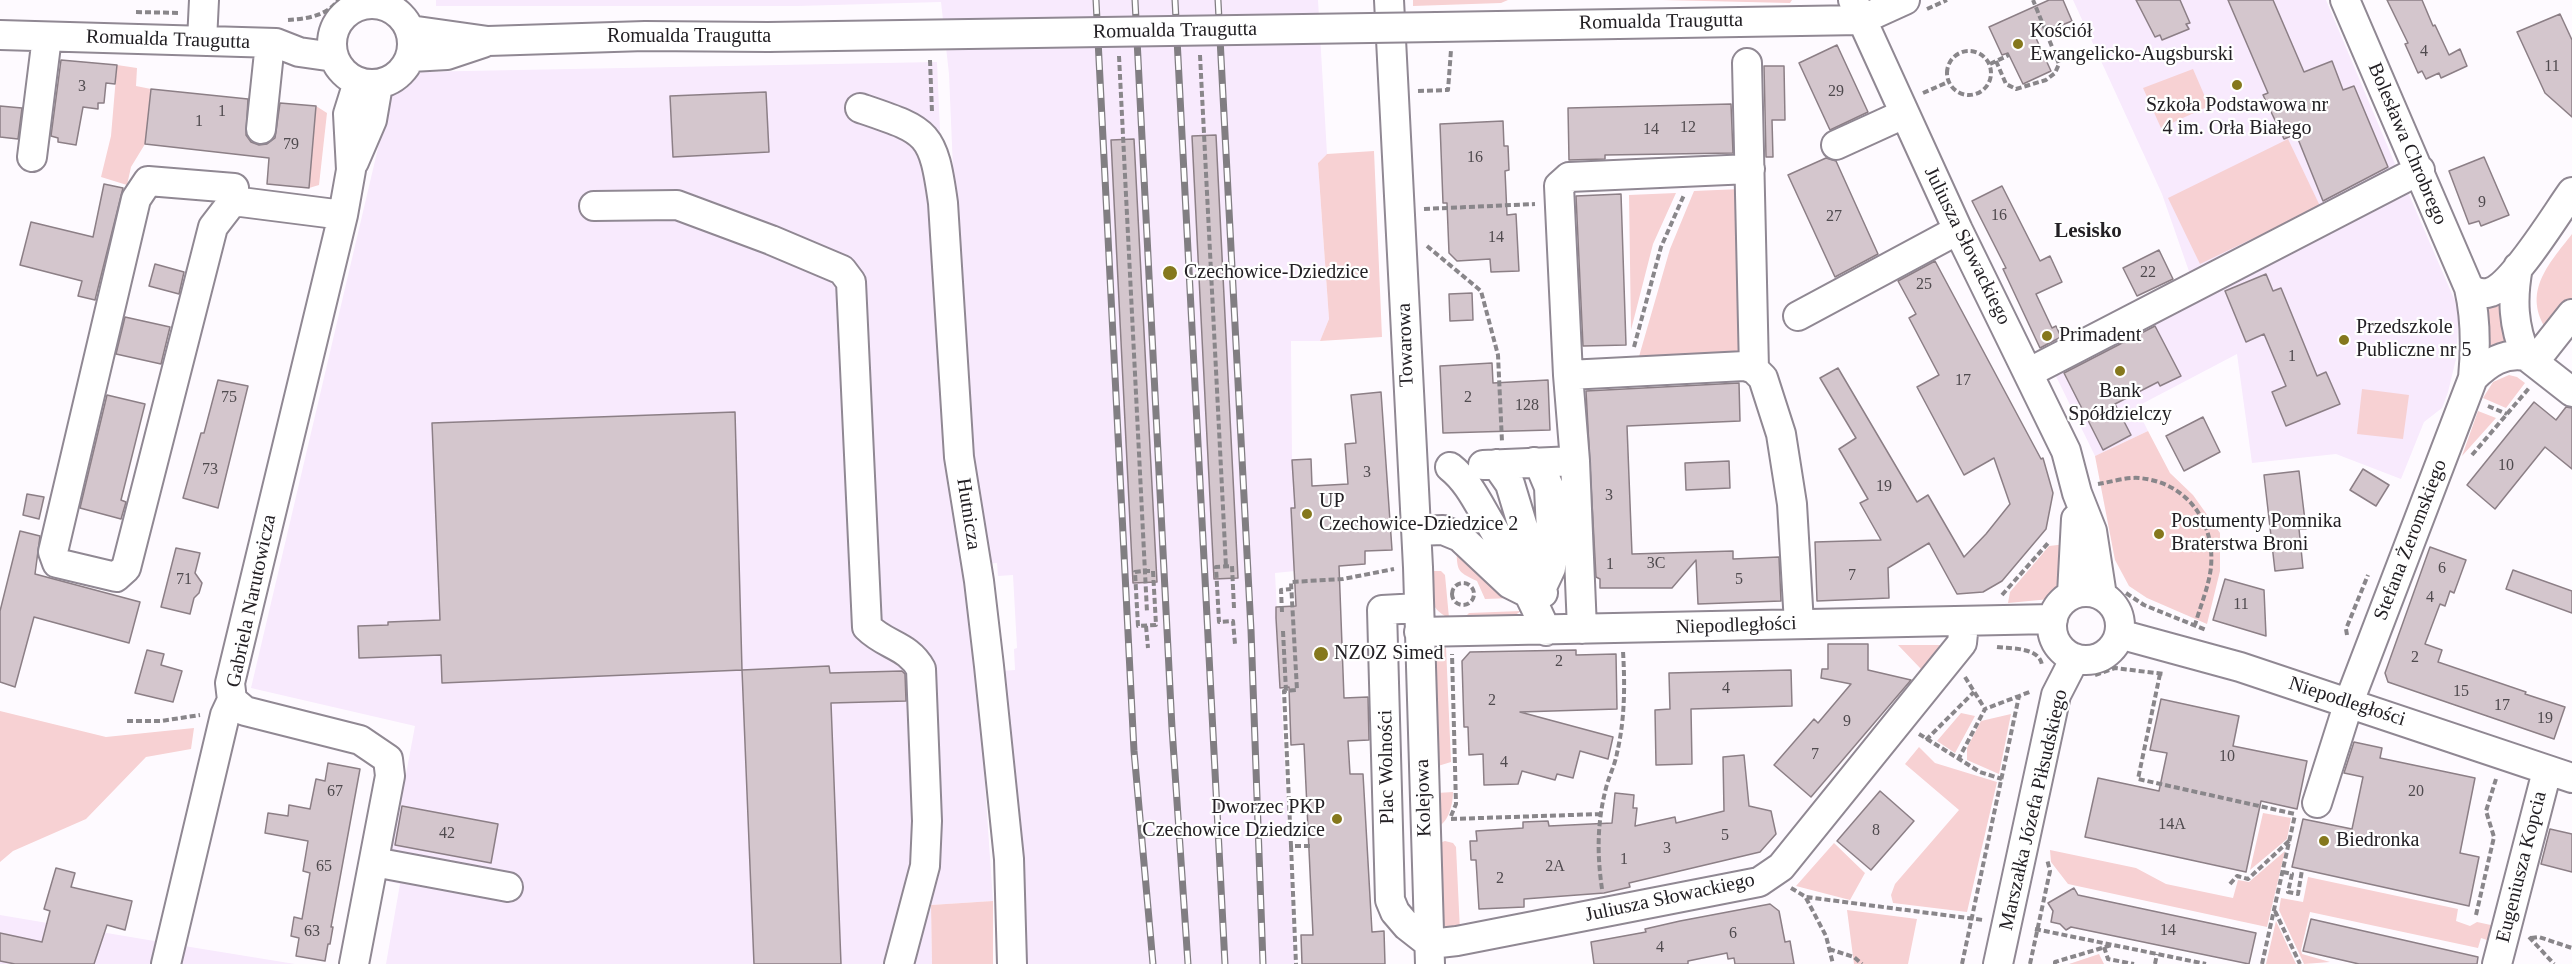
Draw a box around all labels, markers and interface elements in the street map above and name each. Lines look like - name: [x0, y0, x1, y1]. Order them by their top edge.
- street label: Romualda Traugutta: [1579, 9, 1743, 35]
- street label: Romualda Traugutta: [1093, 18, 1257, 44]
- place label: Kościół Ewangelicko-Augsburski: [2030, 20, 2233, 67]
- street label: Romualda Traugutta: [86, 25, 250, 55]
- street label: Romualda Traugutta: [607, 25, 771, 49]
- marker: Kościół Ewangelicko-Augsburski: [2011, 37, 2025, 51]
- house number: 4: [2420, 42, 2428, 62]
- house number: 11: [2544, 57, 2560, 77]
- street label: Bolesława Chrobrego: [2362, 59, 2452, 229]
- house number: 3: [78, 77, 86, 97]
- marker: Szkoła Podstawowa nr 4 im. Orła Białego: [2230, 78, 2244, 92]
- house number: 29: [1828, 82, 1844, 102]
- place label: Szkoła Podstawowa nr 4 im. Orła Białego: [2146, 94, 2328, 141]
- house number: 1: [218, 102, 226, 122]
- house number: 1: [195, 112, 203, 132]
- house number: 12: [1680, 118, 1696, 138]
- house number: 14: [1643, 120, 1659, 140]
- house number: 79: [283, 135, 299, 155]
- house number: 16: [1467, 148, 1483, 168]
- street label: Juliusza Słowackiego: [1918, 163, 2016, 329]
- house number: 9: [2478, 193, 2486, 213]
- house number: 16: [1991, 206, 2007, 226]
- house number: 27: [1826, 207, 1842, 227]
- district label: Lesisko: [2054, 219, 2122, 245]
- house number: 14: [1488, 228, 1504, 248]
- place label: Czechowice-Dziedzice: [1184, 261, 1368, 285]
- house number: 22: [2140, 263, 2156, 283]
- marker: Czechowice-Dziedzice: [1161, 264, 1179, 282]
- house number: 25: [1916, 275, 1932, 295]
- street label: Towarowa: [1393, 303, 1419, 387]
- place label: Przedszkole Publiczne nr 5: [2356, 316, 2472, 363]
- place label: Primadent: [2059, 324, 2141, 348]
- marker: Primadent: [2040, 329, 2054, 343]
- marker: Przedszkole Publiczne nr 5: [2337, 333, 2351, 347]
- house number: 1: [2288, 347, 2296, 367]
- marker: Bank Spółdzielczy: [2113, 364, 2127, 378]
- house number: 17: [1955, 371, 1971, 391]
- place label: Bank Spółdzielczy: [2068, 380, 2172, 427]
- house number: 75: [221, 388, 237, 408]
- house number: 2: [1464, 388, 1472, 408]
- house number: 128: [1515, 396, 1539, 416]
- street label: Stefana Żeromskiego: [2369, 456, 2453, 624]
- house number: 10: [2498, 456, 2514, 476]
- house number: 73: [202, 460, 218, 480]
- house number: 3: [1363, 463, 1371, 483]
- street label: Hutnicza: [951, 476, 985, 552]
- house number: 19: [1876, 477, 1892, 497]
- house number: 3: [1605, 486, 1613, 506]
- place label: UP Czechowice-Dziedzice 2: [1319, 490, 1518, 537]
- marker: UP Czechowice-Dziedzice 2: [1300, 507, 1314, 521]
- place label: Postumenty Pomnika Braterstwa Broni: [2171, 510, 2342, 557]
- street label: Gabriela Narutowicza: [222, 512, 282, 690]
- marker: Postumenty Pomnika Braterstwa Broni: [2152, 527, 2166, 541]
- house number: 3C: [1647, 554, 1665, 574]
- house number: 1: [1606, 555, 1614, 575]
- house number: 6: [2438, 559, 2446, 579]
- house number: 7: [1848, 566, 1856, 586]
- house number: 71: [176, 570, 192, 590]
- house number: 5: [1735, 570, 1743, 590]
- house number: 4: [2426, 588, 2434, 608]
- house number: 11: [2233, 595, 2249, 615]
- street label: Niepodległości: [1675, 612, 1797, 640]
- place label: NZOZ Simed: [1334, 642, 1443, 666]
- marker: NZOZ Simed: [1312, 645, 1330, 663]
- house number: 2: [2411, 648, 2419, 668]
- house number: 2: [1555, 652, 1563, 672]
- street label: Niepodległości: [2286, 672, 2408, 732]
- house number: 4: [1722, 679, 1730, 699]
- house number: 15: [2453, 682, 2469, 702]
- street label: Marszałka Józefa Piłsudskiego: [1995, 687, 2073, 933]
- house number: 2: [1488, 691, 1496, 711]
- house number: 17: [2494, 696, 2510, 716]
- house number: 19: [2537, 709, 2553, 729]
- street label: Plac Wolności: [1374, 710, 1400, 824]
- house number: 9: [1843, 712, 1851, 732]
- house number: 7: [1811, 745, 1819, 765]
- house number: 10: [2219, 747, 2235, 767]
- house number: 4: [1500, 753, 1508, 773]
- street label: Kolejowa: [1411, 759, 1437, 837]
- house number: 67: [327, 782, 343, 802]
- house number: 20: [2408, 782, 2424, 802]
- street label: Eugeniusza Kopcia: [2492, 789, 2552, 945]
- place label: Dworzec PKP Czechowice Dziedzice: [1142, 796, 1325, 843]
- marker: Dworzec PKP Czechowice Dziedzice: [1330, 812, 1344, 826]
- house number: 14A: [2158, 815, 2186, 835]
- house number: 8: [1872, 821, 1880, 841]
- house number: 42: [439, 824, 455, 844]
- house number: 5: [1721, 826, 1729, 846]
- place label: Biedronka: [2336, 829, 2419, 853]
- marker: Biedronka: [2317, 834, 2331, 848]
- house number: 3: [1663, 839, 1671, 859]
- house number: 1: [1620, 850, 1628, 870]
- house number: 65: [316, 857, 332, 877]
- house number: 2A: [1545, 857, 1565, 877]
- street label: Juliusza Słowackiego: [1583, 868, 1757, 928]
- house number: 2: [1496, 869, 1504, 889]
- house number: 14: [2160, 921, 2176, 941]
- house number: 63: [304, 922, 320, 942]
- house number: 6: [1729, 924, 1737, 944]
- house number: 4: [1656, 938, 1664, 958]

